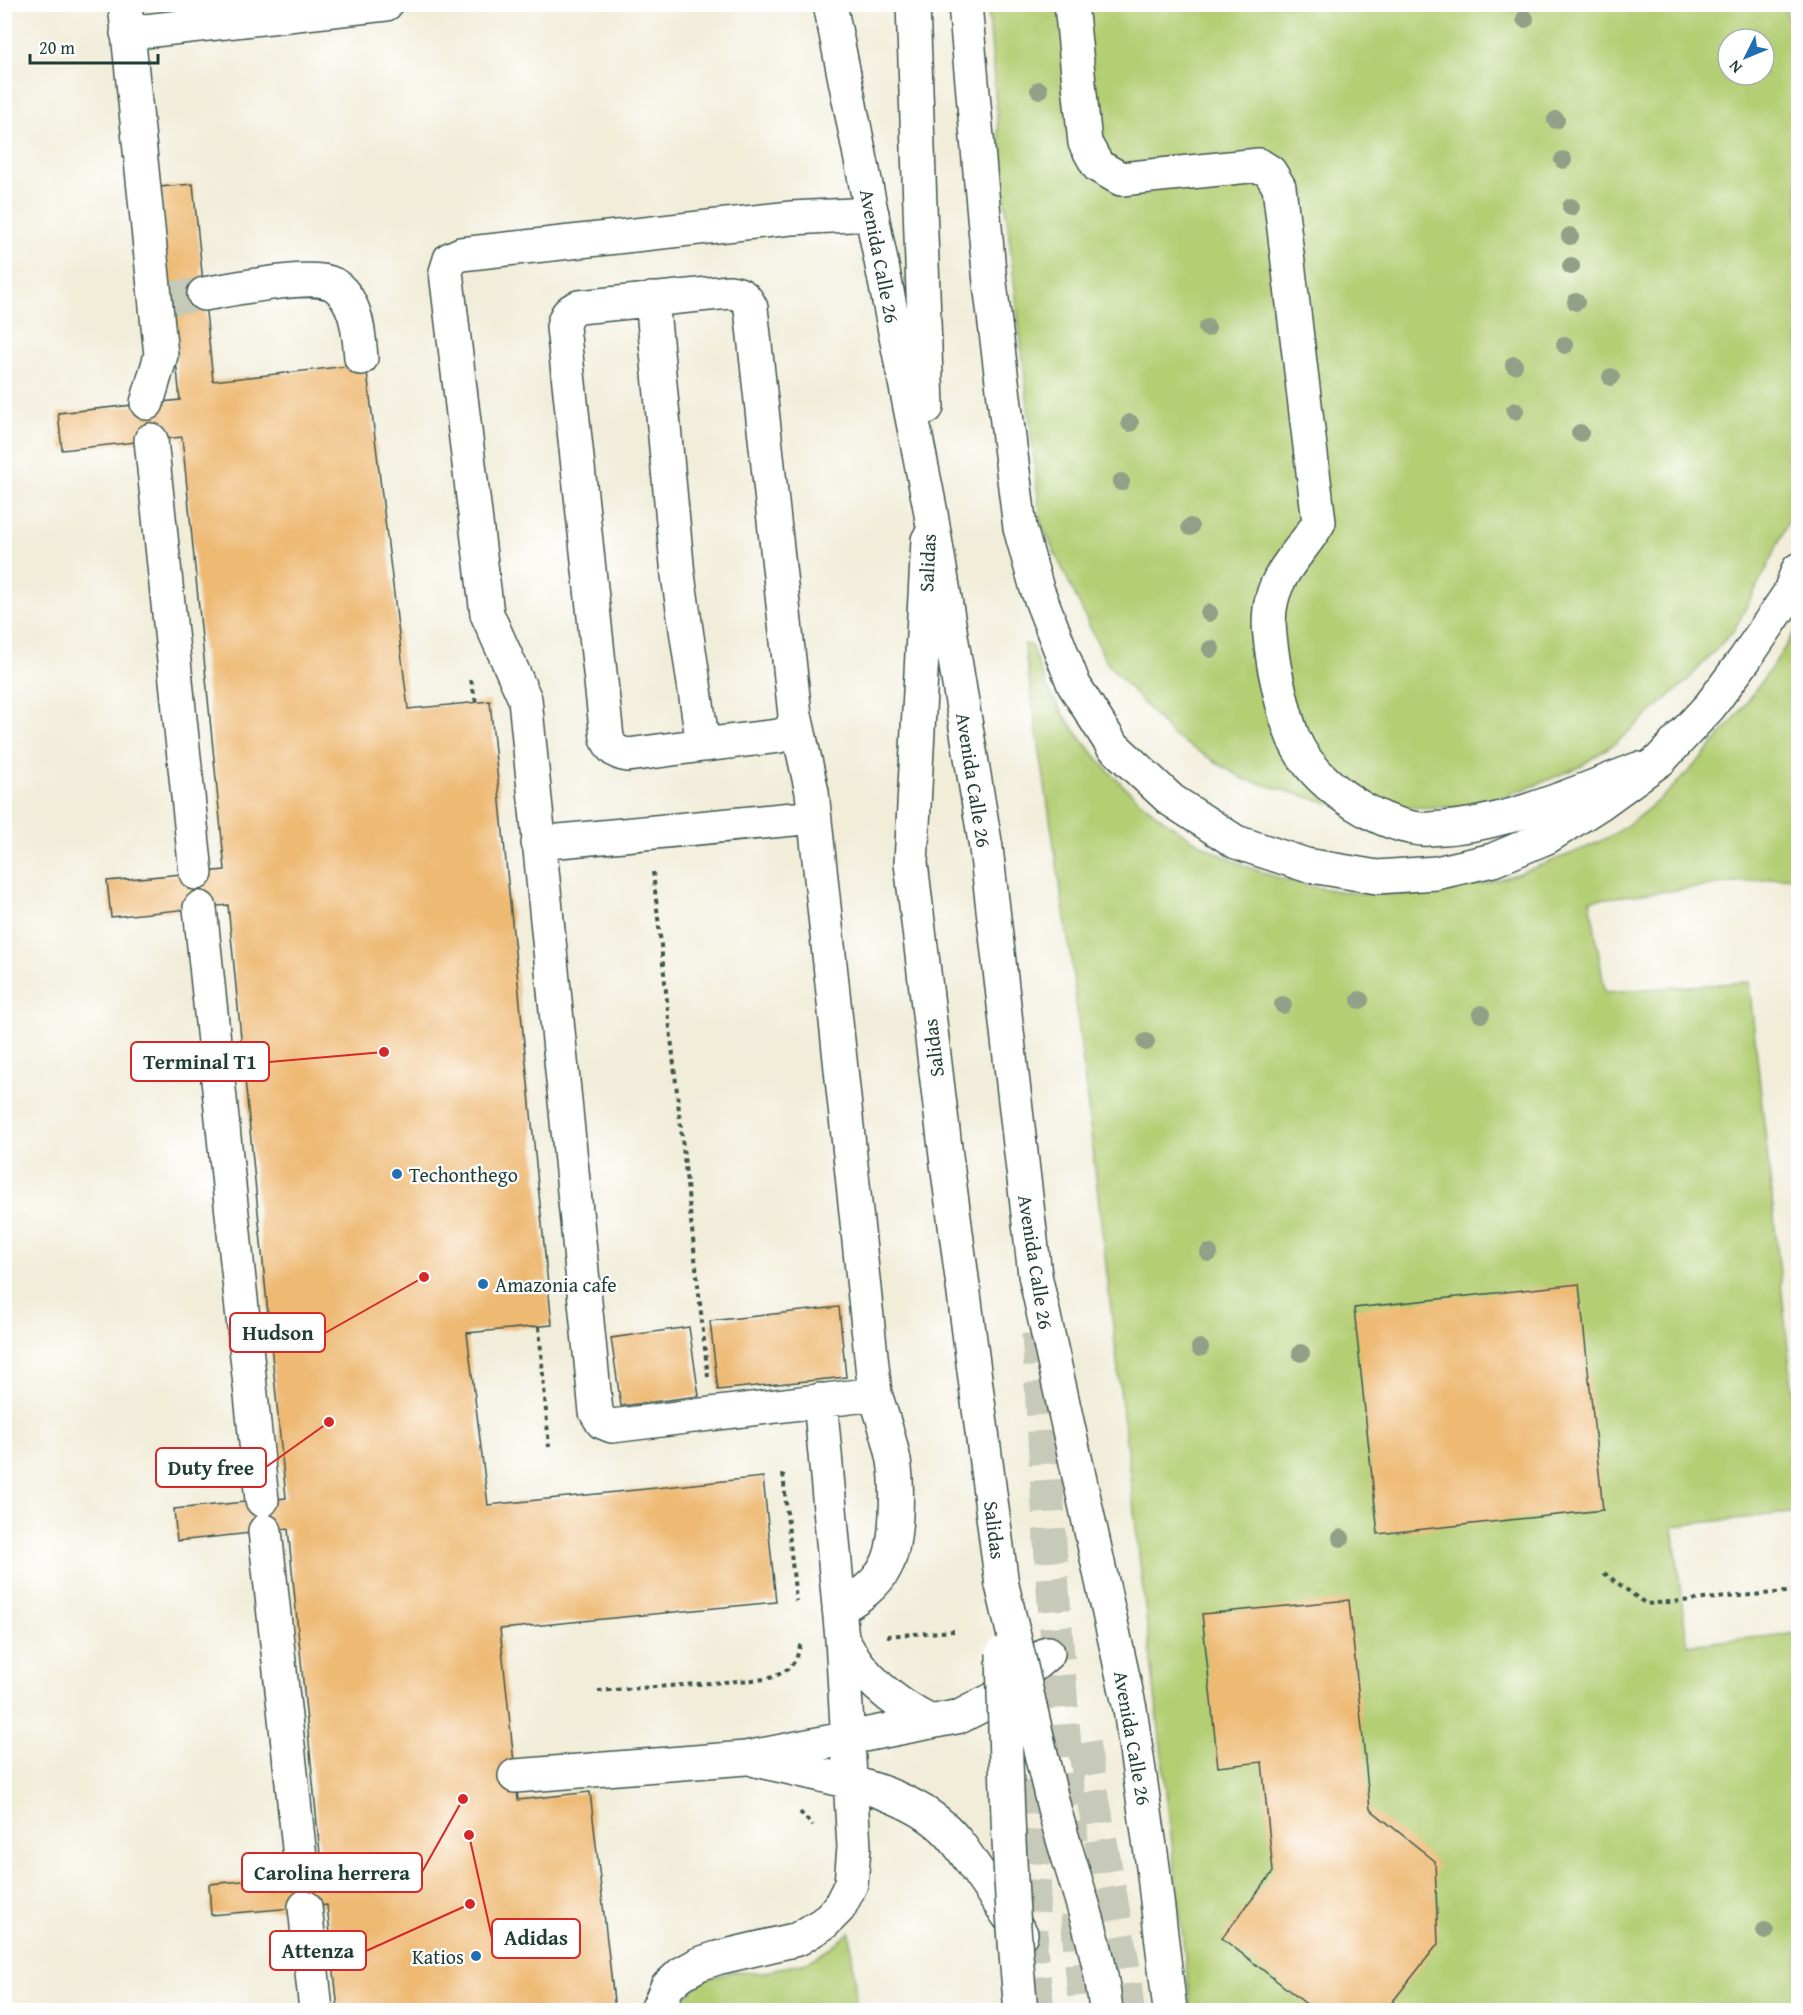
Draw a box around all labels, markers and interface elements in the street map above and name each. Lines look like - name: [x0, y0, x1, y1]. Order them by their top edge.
- scale bar: [30, 27, 158, 65]
- north arrow: [1716, 27, 1776, 87]
- text: 20 m: [39, 34, 75, 61]
- text: N: [1722, 55, 1747, 79]
- street label: Avenida Calle 26: [853, 186, 907, 326]
- street label: Salidas: [911, 533, 943, 593]
- street label: Avenida Calle 26: [949, 711, 999, 849]
- street label: Salidas: [915, 1017, 951, 1079]
- callout: Terminal T1: [131, 1042, 269, 1081]
- text: Terminal T1: [143, 1046, 257, 1077]
- place label: Techonthego: [409, 1160, 518, 1189]
- marker: Techonthego: [390, 1167, 404, 1181]
- street label: Avenida Calle 26: [1011, 1193, 1061, 1331]
- place label: Amazonia cafe: [495, 1270, 617, 1299]
- marker: Amazonia cafe: [476, 1277, 490, 1291]
- callout: Hudson: [230, 1313, 325, 1352]
- text: Hudson: [242, 1317, 314, 1348]
- callout: Duty free: [156, 1448, 266, 1487]
- text: Duty free: [168, 1452, 254, 1483]
- street label: Salidas: [977, 1499, 1013, 1561]
- street label: Avenida Calle 26: [1107, 1669, 1159, 1807]
- callout: Carolina herrera: [242, 1853, 422, 1892]
- text: Carolina herrera: [254, 1857, 410, 1888]
- callout: Adidas: [492, 1919, 580, 1958]
- text: Adidas: [504, 1922, 568, 1953]
- callout: Attenza: [270, 1931, 366, 1970]
- text: Attenza: [282, 1935, 355, 1966]
- place label: Katios: [412, 1942, 464, 1971]
- marker: Katios: [469, 1949, 483, 1963]

